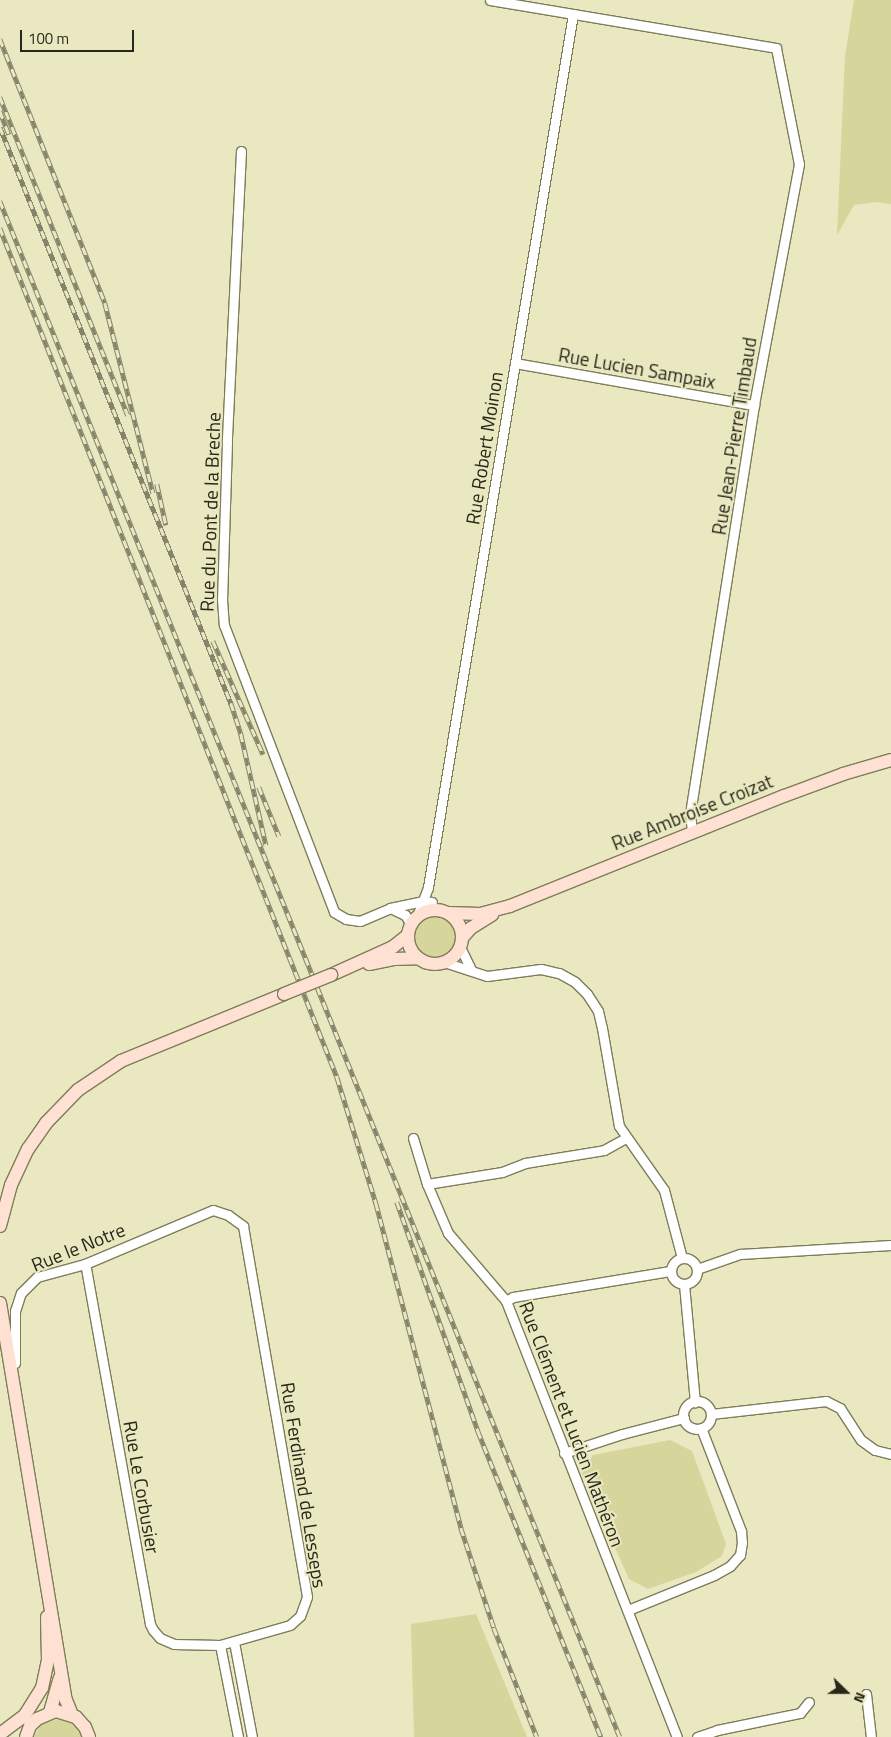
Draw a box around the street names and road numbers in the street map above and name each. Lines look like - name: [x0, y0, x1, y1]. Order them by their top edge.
- street label: Rue Jean-Pierre Timbaud: [707, 335, 761, 537]
- street label: Rue Lucien Sampaix: [557, 343, 717, 393]
- street label: Rue Robert Moinon: [461, 370, 507, 526]
- street label: Rue du Pont de la Breche: [195, 412, 225, 612]
- street label: Rue Ambroise Croizat: [608, 769, 776, 855]
- street label: Rue le Notre: [28, 1218, 128, 1276]
- street label: Rue Clément et Lucien Mathéron: [515, 1298, 629, 1550]
- street label: Rue Ferdinand de Lesseps: [276, 1381, 332, 1589]
- street label: Rue Le Corbusier: [119, 1419, 165, 1555]

